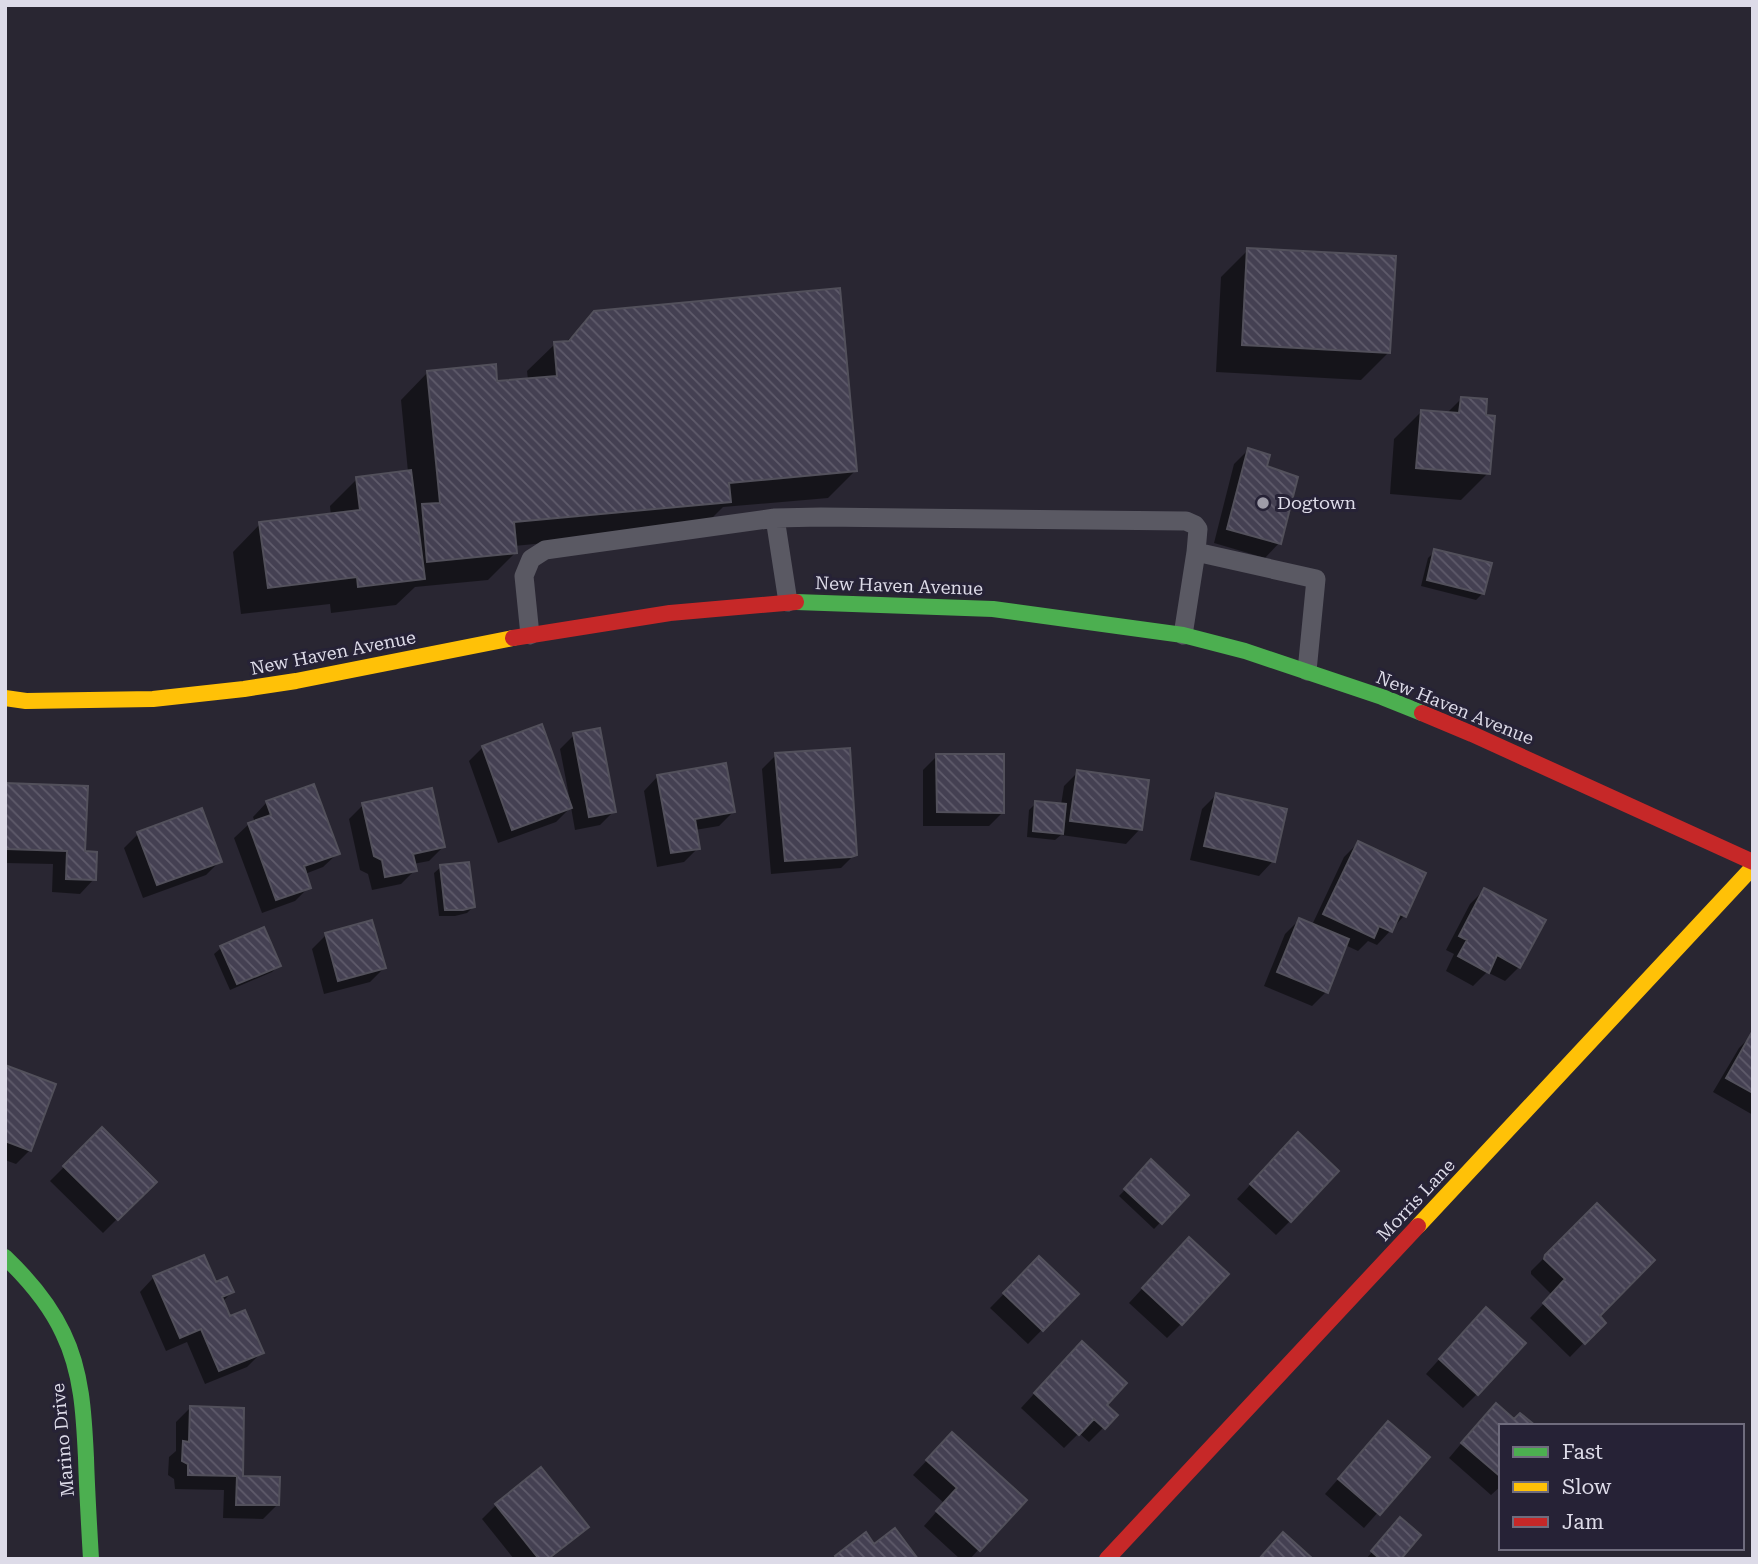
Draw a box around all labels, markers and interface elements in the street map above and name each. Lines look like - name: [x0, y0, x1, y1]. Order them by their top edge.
- place label: Dogtown: [1277, 492, 1357, 513]
- marker: Dogtown: [1255, 495, 1271, 511]
- street label: New Haven Avenue: [815, 572, 984, 599]
- street label: New Haven Avenue: [248, 626, 418, 679]
- street label: New Haven Avenue: [1373, 666, 1537, 749]
- street label: Morris Lane: [1372, 1154, 1459, 1245]
- street label: Marino Drive: [47, 1382, 78, 1498]
- legend: [1499, 1424, 1744, 1550]
- text: Fast: [1562, 1440, 1603, 1464]
- text: Slow: [1562, 1475, 1612, 1499]
- text: Jam: [1562, 1510, 1604, 1534]

